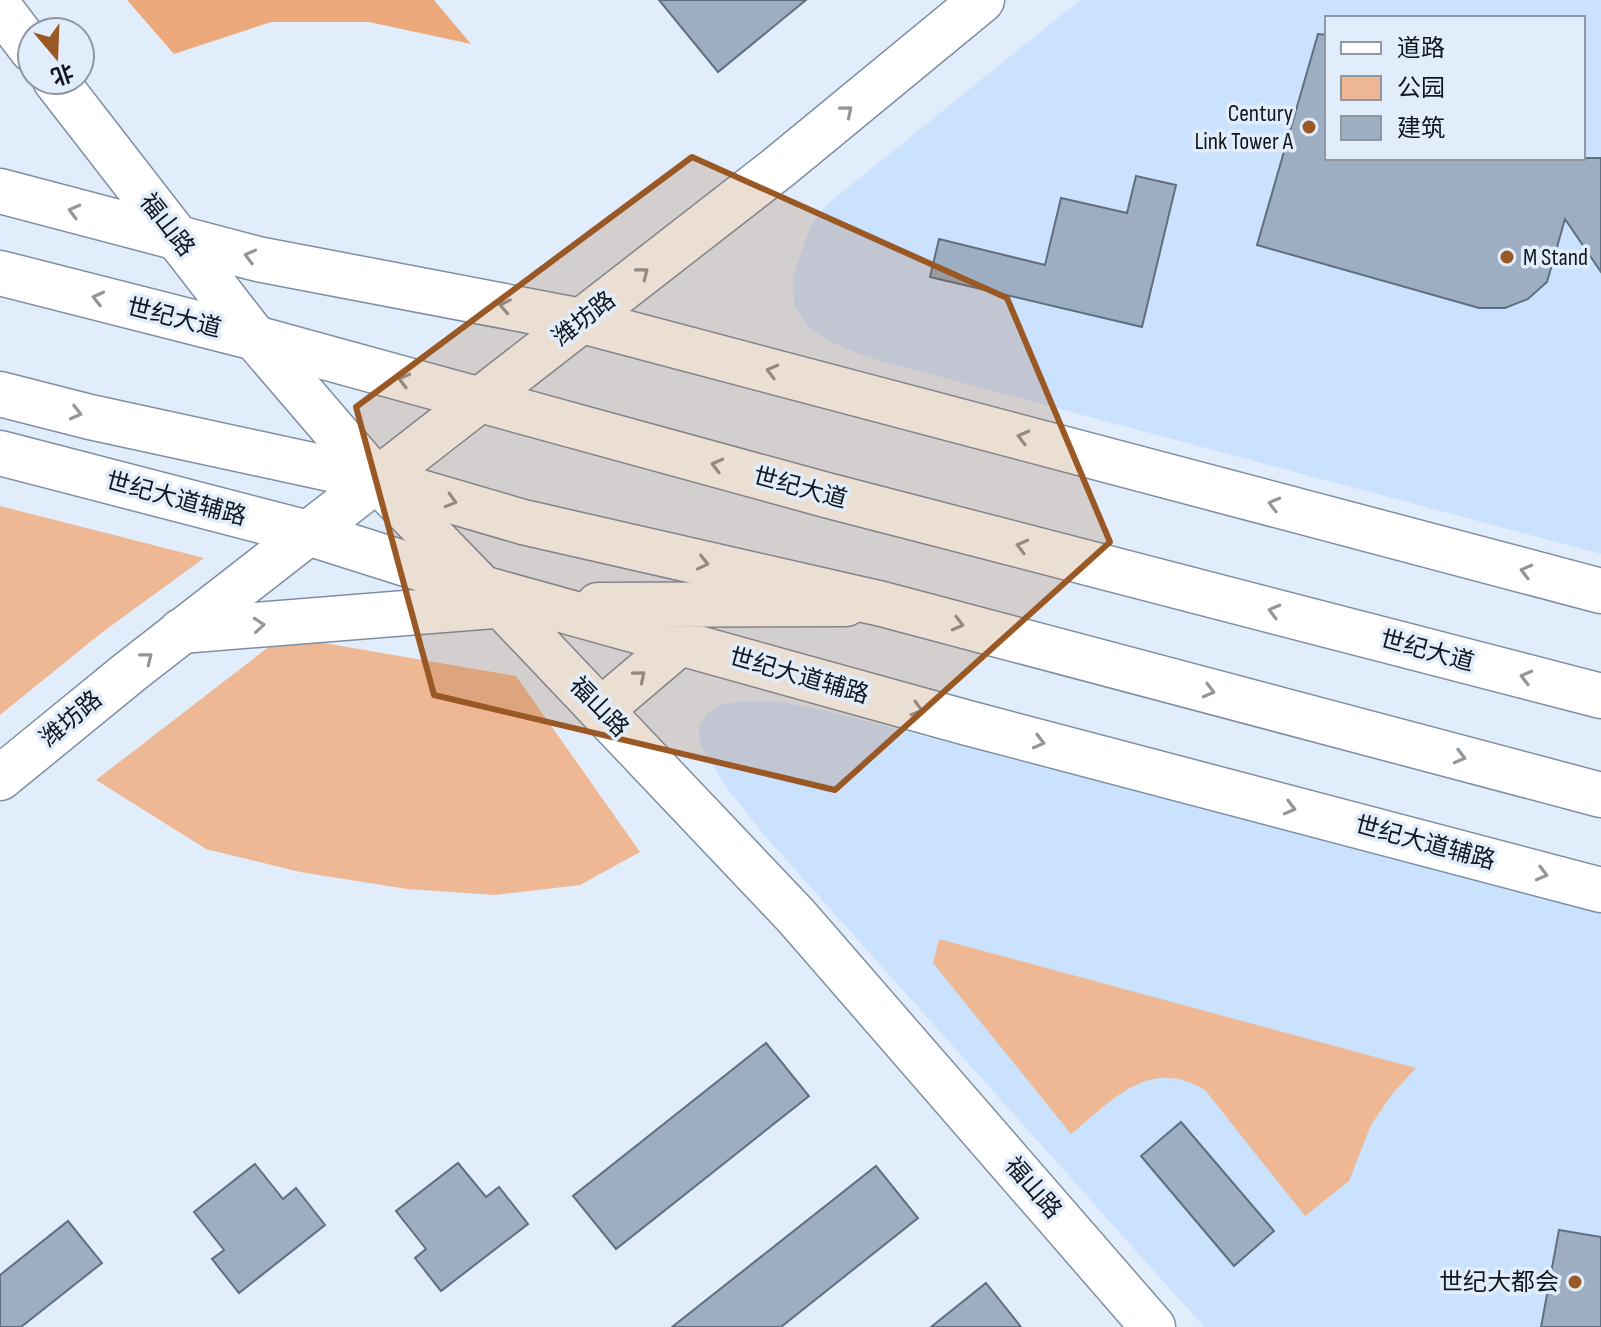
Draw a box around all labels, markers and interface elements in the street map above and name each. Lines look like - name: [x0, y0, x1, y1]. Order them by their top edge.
- north arrow: [16, 16, 96, 96]
- legend: [1325, 16, 1585, 160]
- text: 道路: [1397, 34, 1445, 63]
- text: 北: [47, 57, 77, 90]
- text: 公园: [1397, 74, 1445, 103]
- place label: Century Link Tower A: [1194, 99, 1294, 156]
- one-way arrow: [838, 106, 852, 121]
- text: 建筑: [1397, 114, 1445, 143]
- marker: Century Link Tower A: [1300, 118, 1318, 136]
- street label: 福山路: [133, 188, 201, 262]
- one-way arrow: [68, 203, 82, 220]
- place label: M Stand: [1523, 243, 1588, 272]
- marker: M Stand: [1498, 248, 1516, 266]
- one-way arrow: [244, 249, 257, 266]
- one-way arrow: [634, 268, 649, 282]
- street label: 潍坊路: [547, 285, 621, 353]
- one-way arrow: [91, 291, 105, 308]
- street label: 世纪大道: [124, 292, 224, 344]
- one-way arrow: [499, 298, 512, 315]
- one-way arrow: [765, 363, 779, 380]
- one-way arrow: [397, 372, 411, 389]
- one-way arrow: [68, 404, 82, 421]
- one-way arrow: [1017, 430, 1031, 447]
- one-way arrow: [710, 458, 724, 475]
- street label: 世纪大道: [750, 462, 850, 514]
- street label: 世纪大道辅路: [103, 466, 249, 532]
- one-way arrow: [443, 492, 457, 508]
- one-way arrow: [1268, 497, 1282, 513]
- one-way arrow: [1016, 539, 1030, 556]
- one-way arrow: [696, 554, 709, 571]
- one-way arrow: [1519, 563, 1533, 580]
- one-way arrow: [1267, 604, 1281, 621]
- one-way arrow: [950, 615, 964, 632]
- one-way arrow: [253, 617, 266, 634]
- street label: 世纪大道: [1377, 625, 1477, 677]
- street label: 世纪大道辅路: [726, 642, 872, 710]
- one-way arrow: [138, 653, 153, 667]
- one-way arrow: [1519, 669, 1533, 686]
- street label: 福山路: [564, 671, 634, 743]
- one-way arrow: [631, 671, 646, 686]
- one-way arrow: [1201, 681, 1215, 698]
- street label: 潍坊路: [34, 685, 108, 753]
- one-way arrow: [910, 699, 924, 716]
- one-way arrow: [1032, 732, 1046, 749]
- one-way arrow: [1453, 748, 1467, 765]
- one-way arrow: [1283, 798, 1297, 815]
- street label: 世纪大道辅路: [1352, 810, 1498, 876]
- one-way arrow: [1534, 865, 1548, 882]
- street label: 福山路: [998, 1151, 1068, 1225]
- place label: 世纪大都会: [1439, 1268, 1559, 1297]
- marker: 世纪大都会: [1566, 1273, 1584, 1291]

